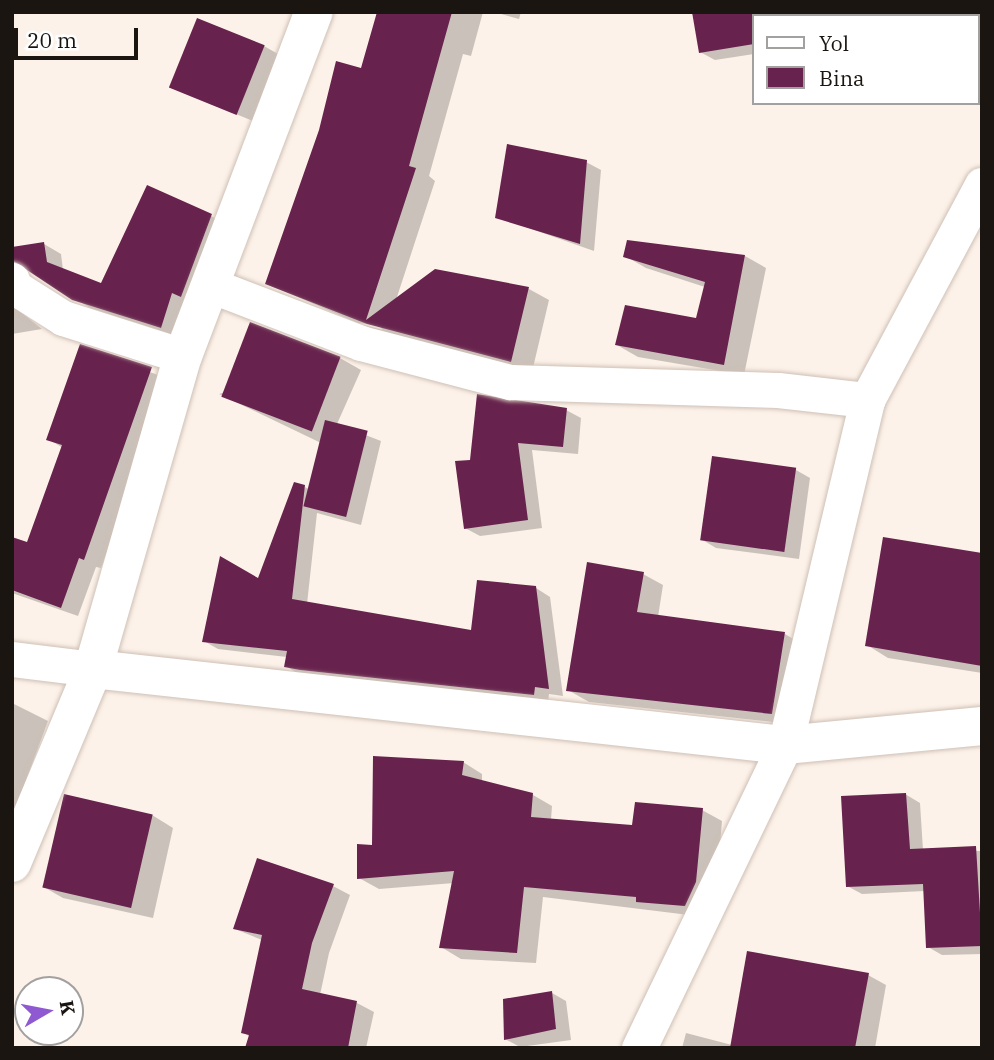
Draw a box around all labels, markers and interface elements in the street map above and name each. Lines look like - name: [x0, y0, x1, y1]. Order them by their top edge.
- scale bar: [18, 14, 142, 58]
- legend: [752, 14, 980, 105]
- text: 20 m: [27, 26, 77, 54]
- text: Yol: [819, 29, 849, 57]
- text: Bina: [819, 64, 865, 92]
- north arrow: [14, 976, 84, 1046]
- text: K: [55, 998, 81, 1017]

